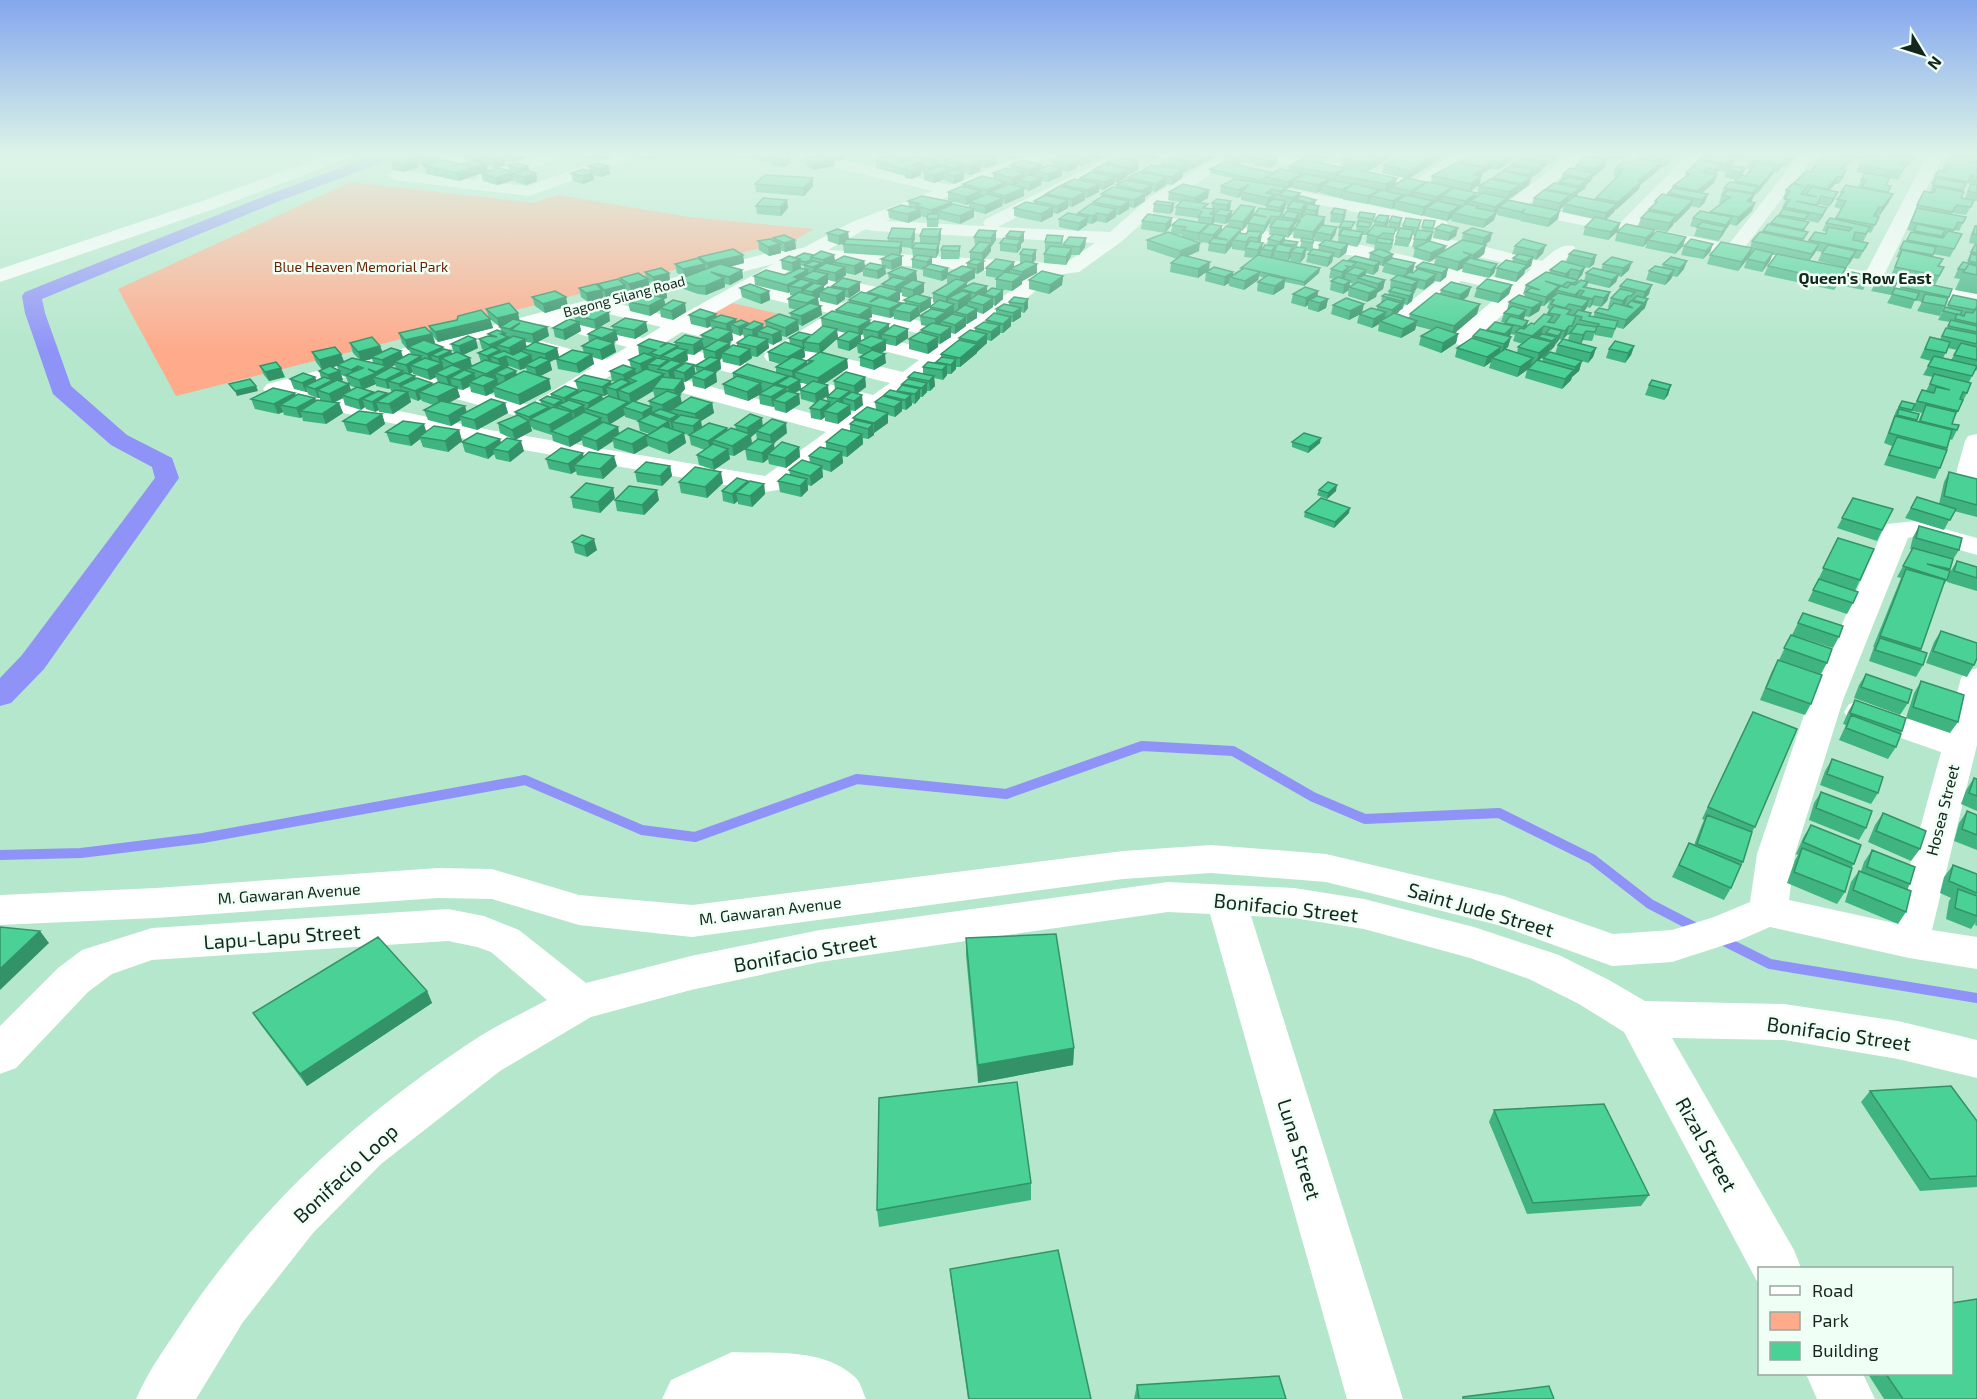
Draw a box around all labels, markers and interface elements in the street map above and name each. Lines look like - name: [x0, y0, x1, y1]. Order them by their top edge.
- north arrow: [1893, 24, 1953, 84]
- text: N: [1924, 53, 1946, 74]
- park label: Blue Heaven Memorial Park: [274, 258, 448, 275]
- district label: Queen's Row East: [1798, 268, 1932, 288]
- street label: Bagong Silang Road: [561, 272, 687, 320]
- street label: Hosea Street: [1921, 762, 1963, 858]
- street label: Saint Jude Street: [1405, 877, 1557, 941]
- street label: M. Gawaran Avenue: [217, 879, 361, 907]
- street label: Bonifacio Street: [1213, 887, 1360, 927]
- street label: M. Gawaran Avenue: [698, 892, 842, 928]
- street label: Lapu-Lapu Street: [203, 919, 362, 953]
- street label: Bonifacio Street: [731, 928, 879, 976]
- street label: Bonifacio Street: [1766, 1011, 1913, 1055]
- street label: Rizal Street: [1671, 1093, 1743, 1196]
- street label: Luna Street: [1273, 1096, 1327, 1203]
- street label: Bonifacio Loop: [288, 1119, 402, 1227]
- legend: [1758, 1267, 1953, 1375]
- text: Road: [1812, 1279, 1853, 1301]
- text: Park: [1812, 1309, 1849, 1331]
- text: Building: [1812, 1339, 1879, 1361]

